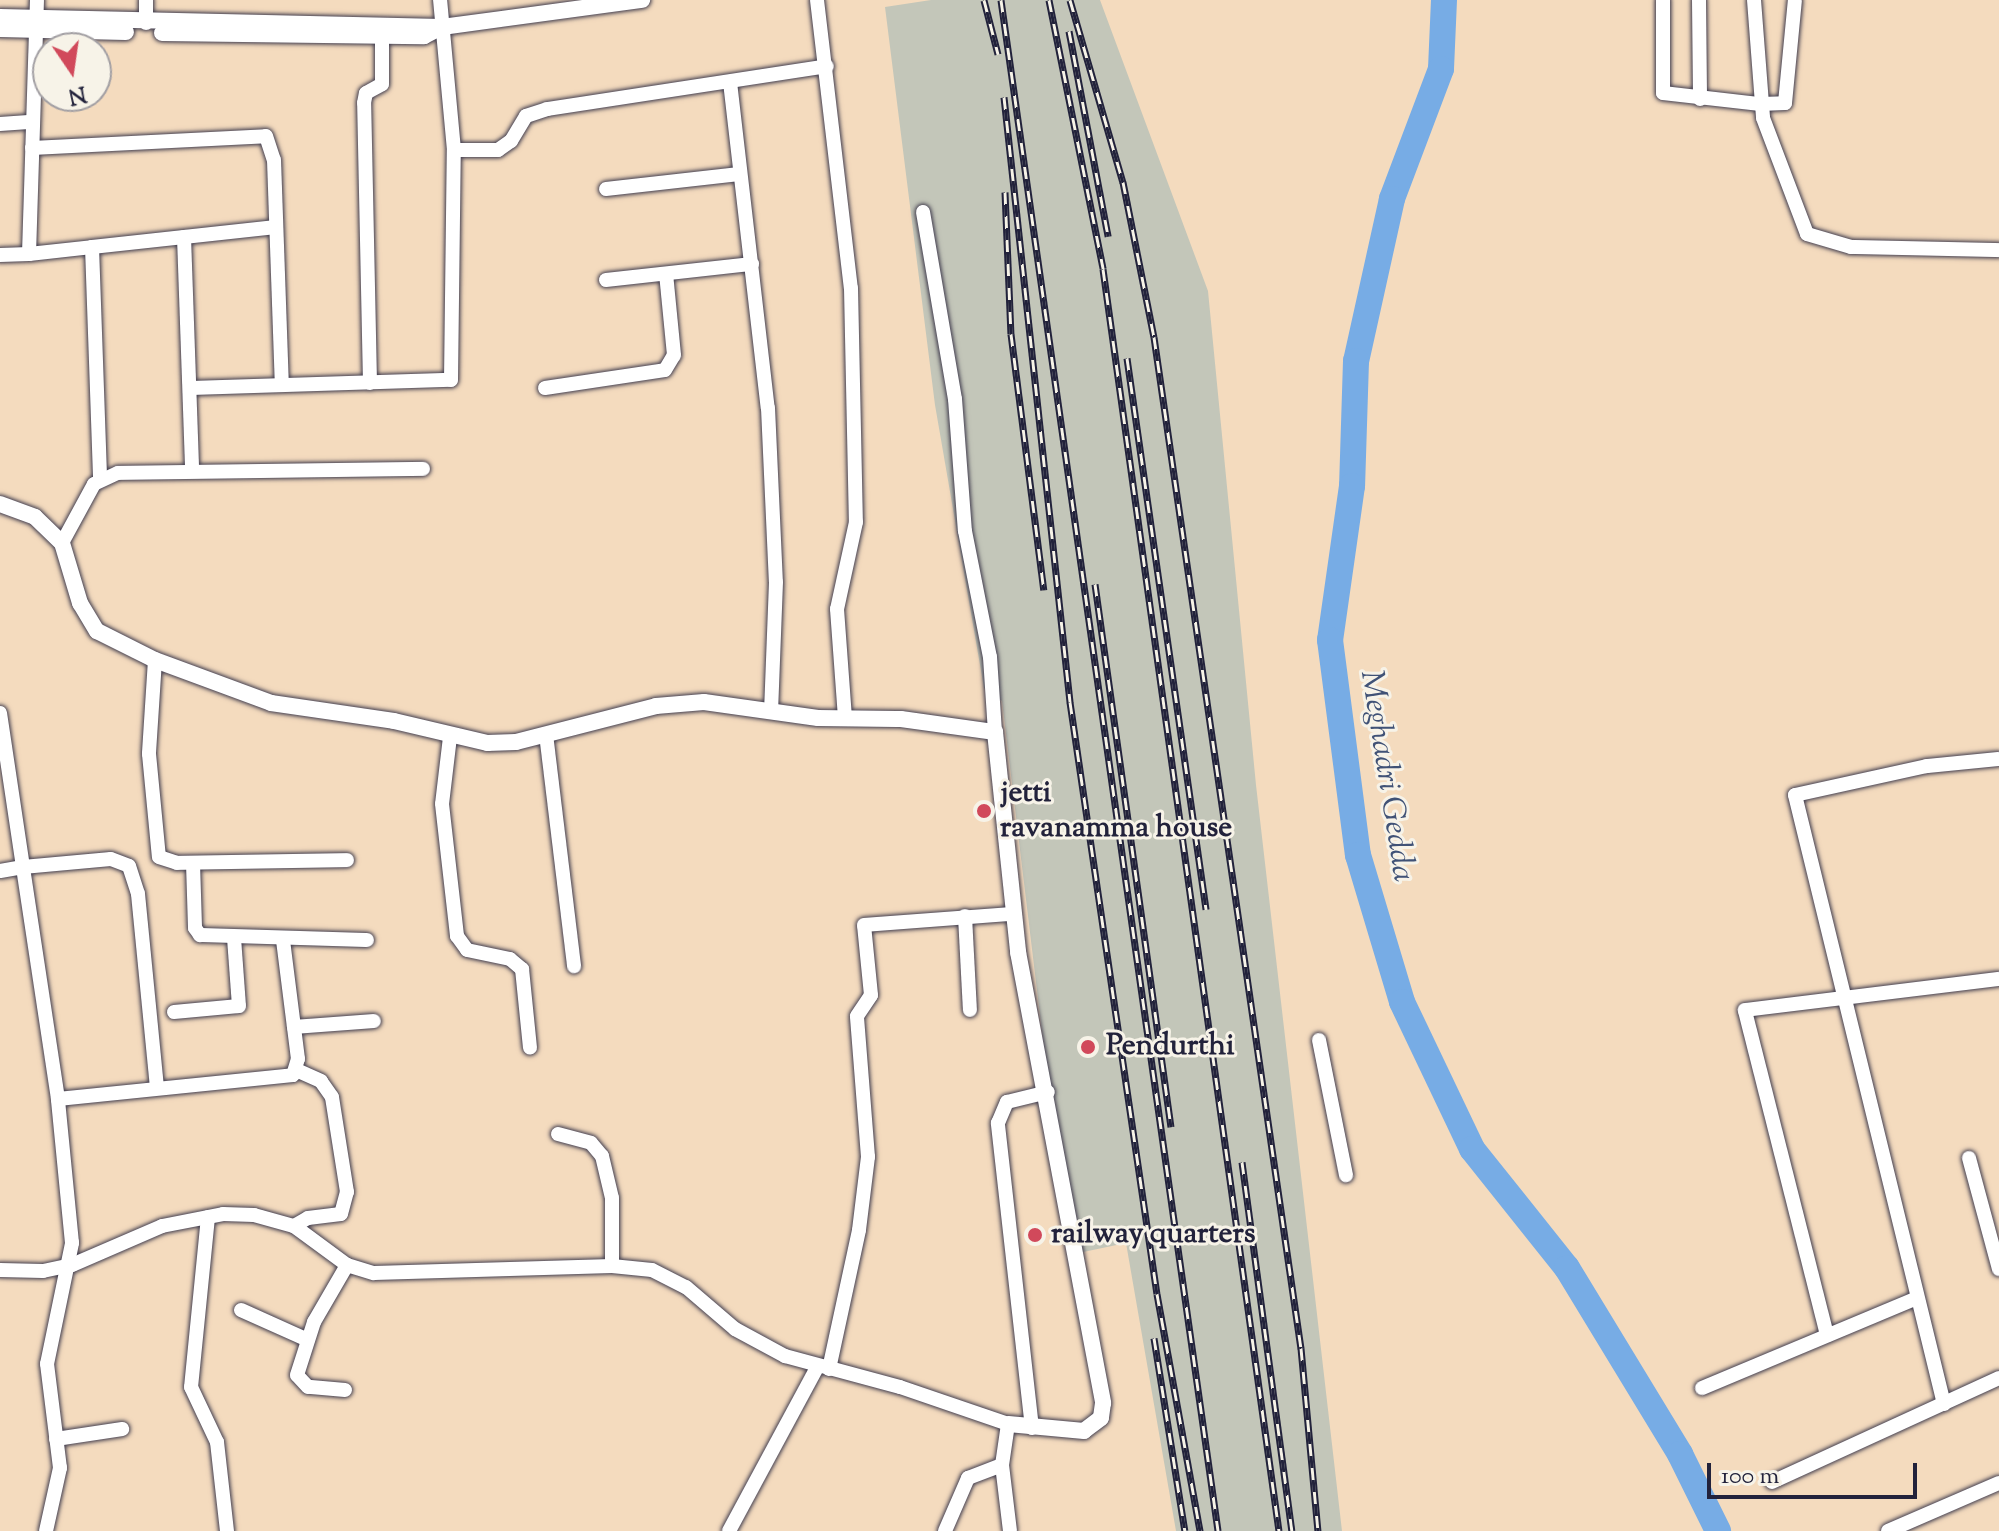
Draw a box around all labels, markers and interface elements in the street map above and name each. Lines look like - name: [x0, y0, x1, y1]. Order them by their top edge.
- north arrow: [32, 32, 112, 112]
- text: N: [65, 76, 89, 111]
- water label: Meghadri Gedda: [1350, 667, 1422, 885]
- place label: jetti ravanamma house: [1000, 776, 1232, 846]
- marker: jetti ravanamma house: [975, 802, 993, 820]
- place label: Pendurthi: [1106, 1029, 1235, 1065]
- marker: Pendurthi: [1077, 1036, 1099, 1058]
- place label: railway quarters: [1051, 1217, 1256, 1253]
- marker: railway quarters: [1026, 1226, 1044, 1244]
- scale bar: [1711, 1447, 1921, 1497]
- text: 100 m: [1721, 1460, 1779, 1494]

